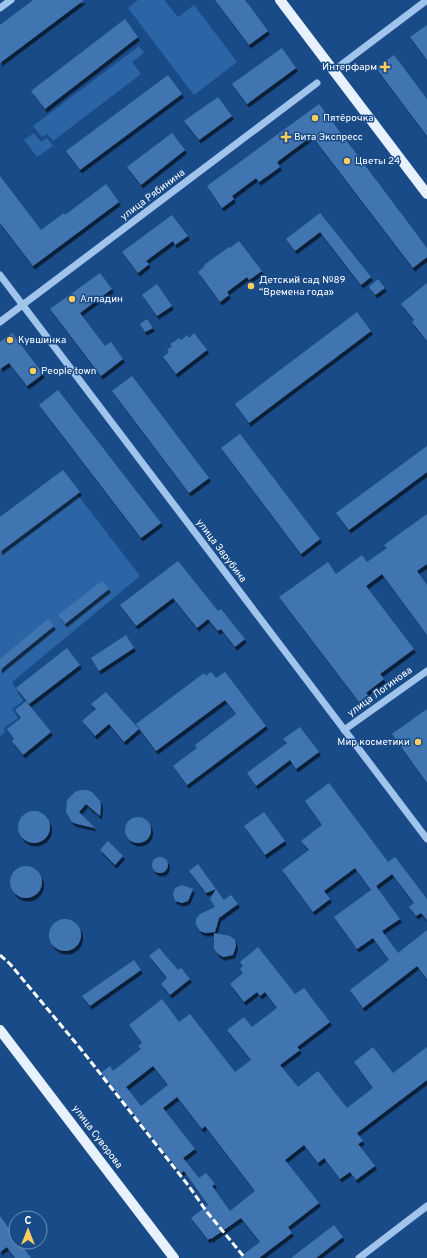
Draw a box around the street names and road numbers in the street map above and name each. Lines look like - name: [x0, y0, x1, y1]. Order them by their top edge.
- street label: улица Рябинина: [118, 166, 188, 224]
- street label: улица Зарубина: [193, 517, 249, 585]
- street label: улица Логинова: [345, 664, 415, 720]
- street label: улица Суворова: [69, 1103, 125, 1171]

